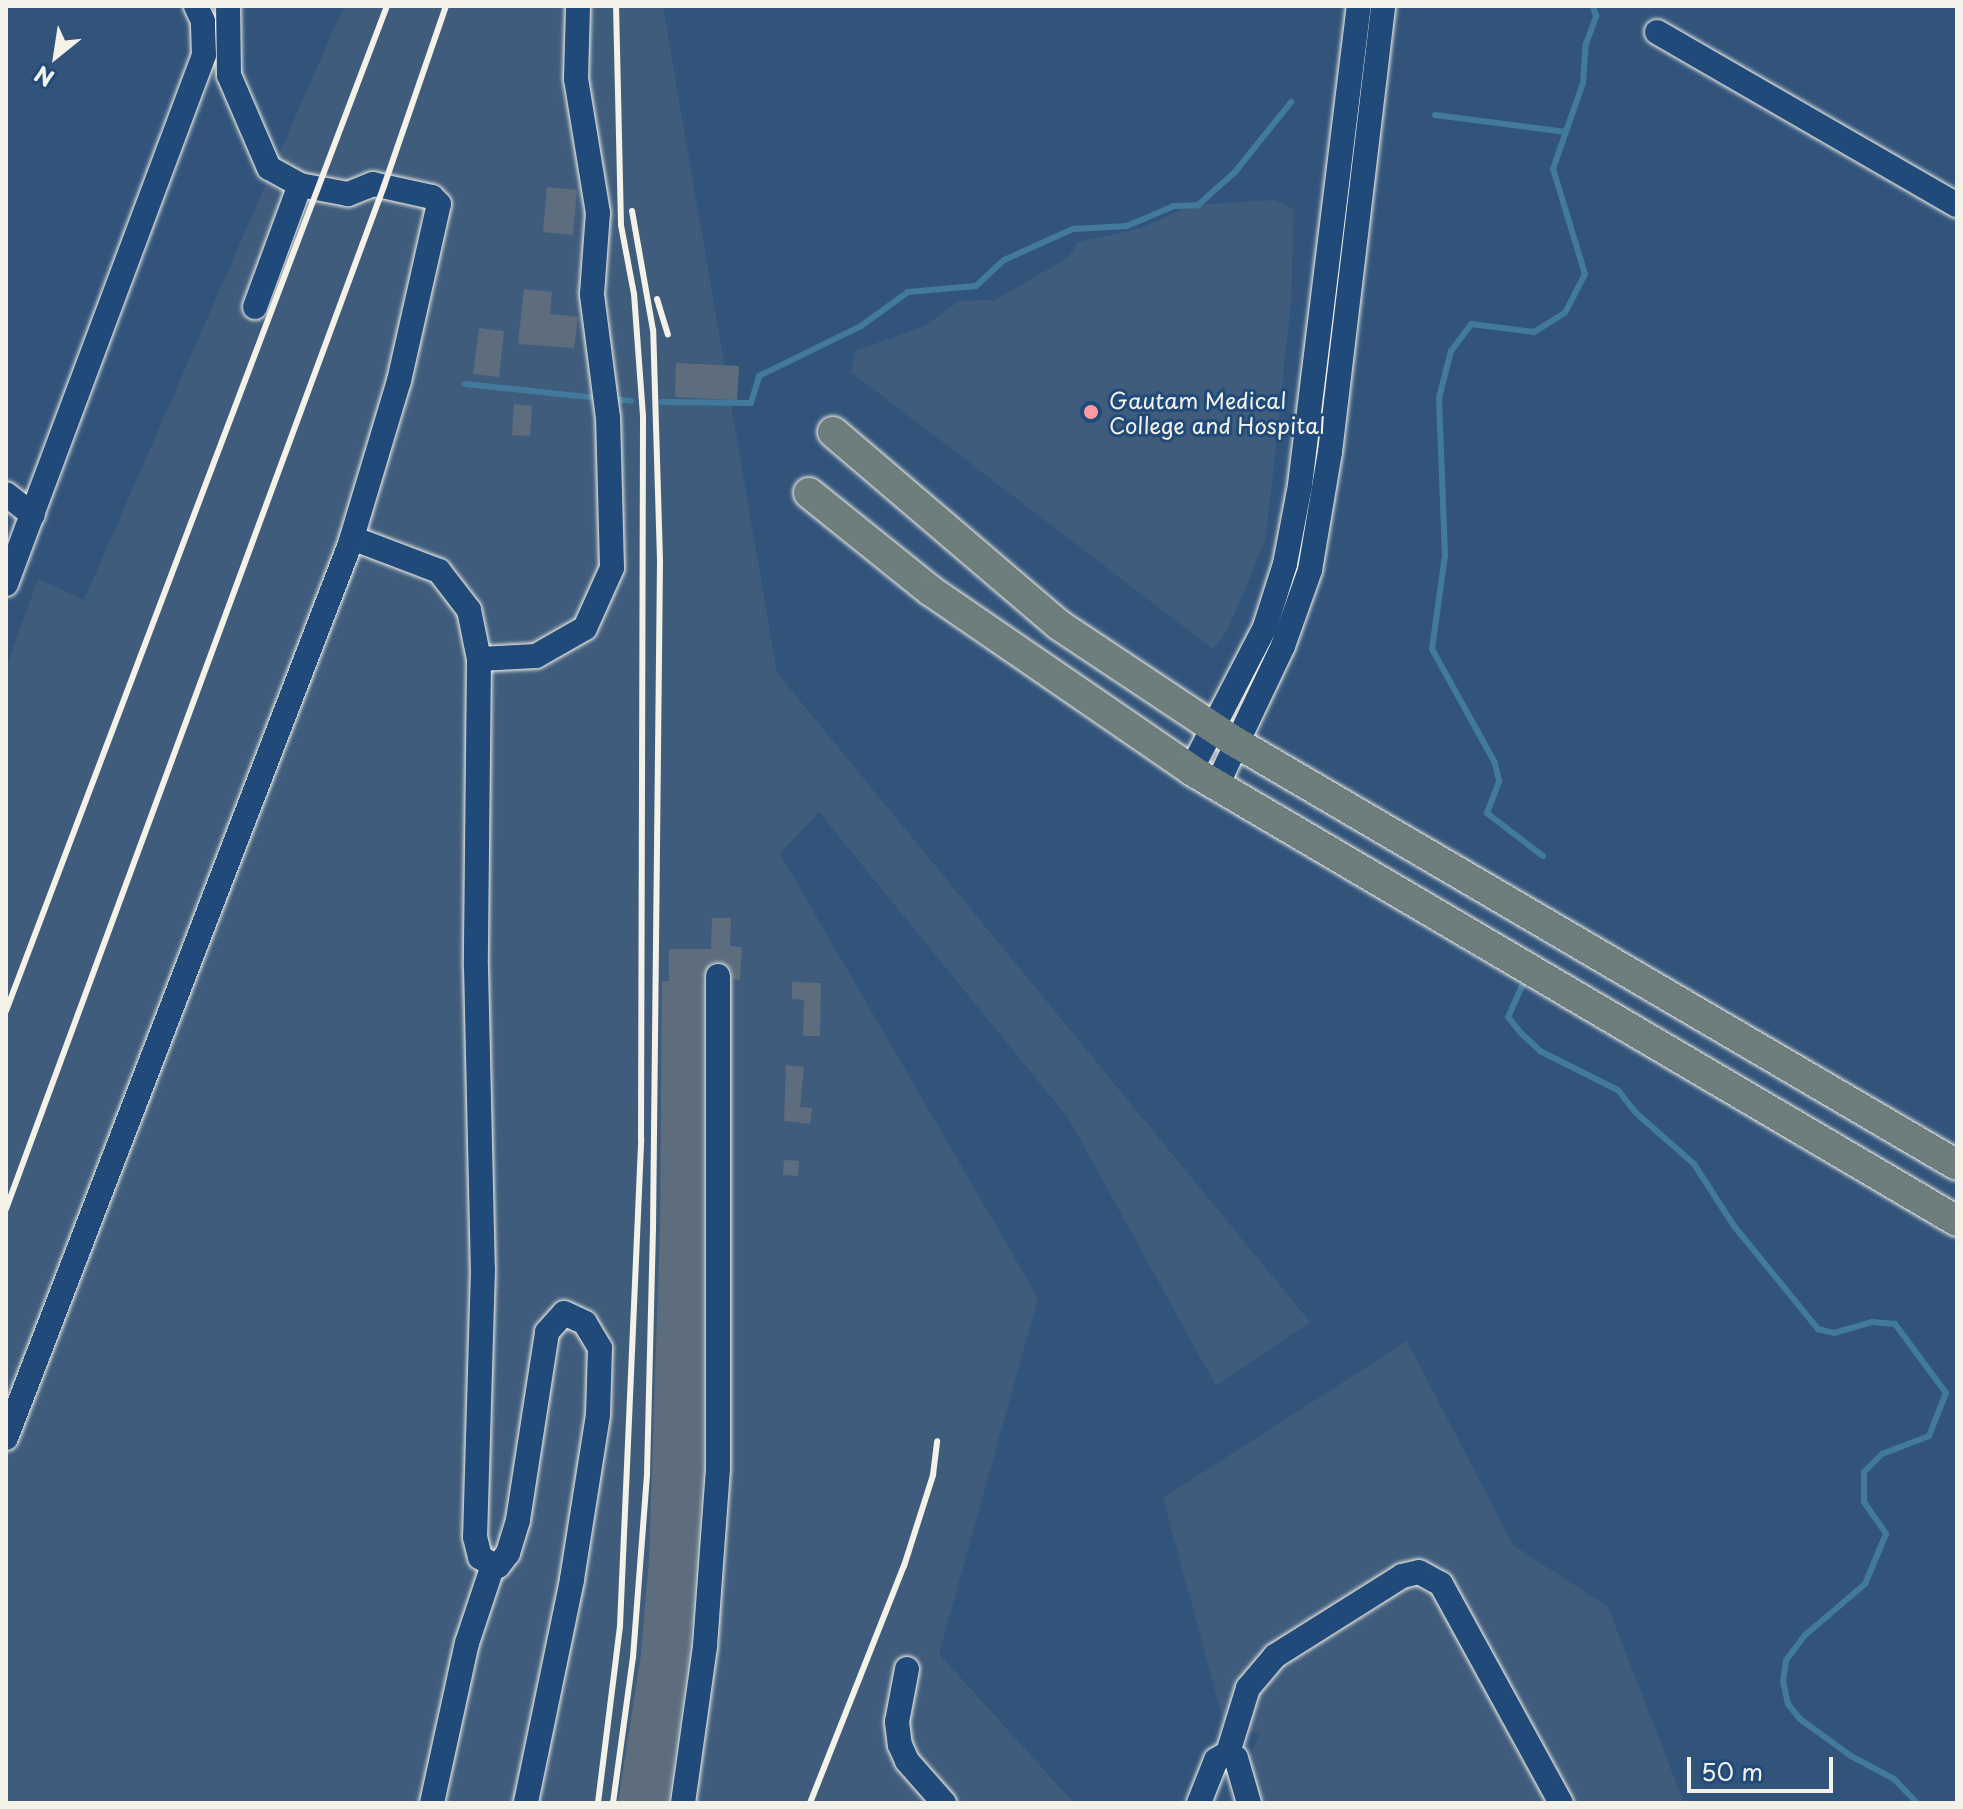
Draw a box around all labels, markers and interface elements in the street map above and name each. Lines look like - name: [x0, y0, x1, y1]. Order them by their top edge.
- north arrow: [16, 16, 96, 96]
- text: N: [28, 59, 60, 96]
- place label: Gautam Medical College and Hospital: [1109, 386, 1328, 438]
- marker: Gautam Medical College and Hospital: [1080, 401, 1102, 423]
- scale bar: [1691, 1741, 1837, 1791]
- text: 50 m: [1701, 1753, 1763, 1789]

